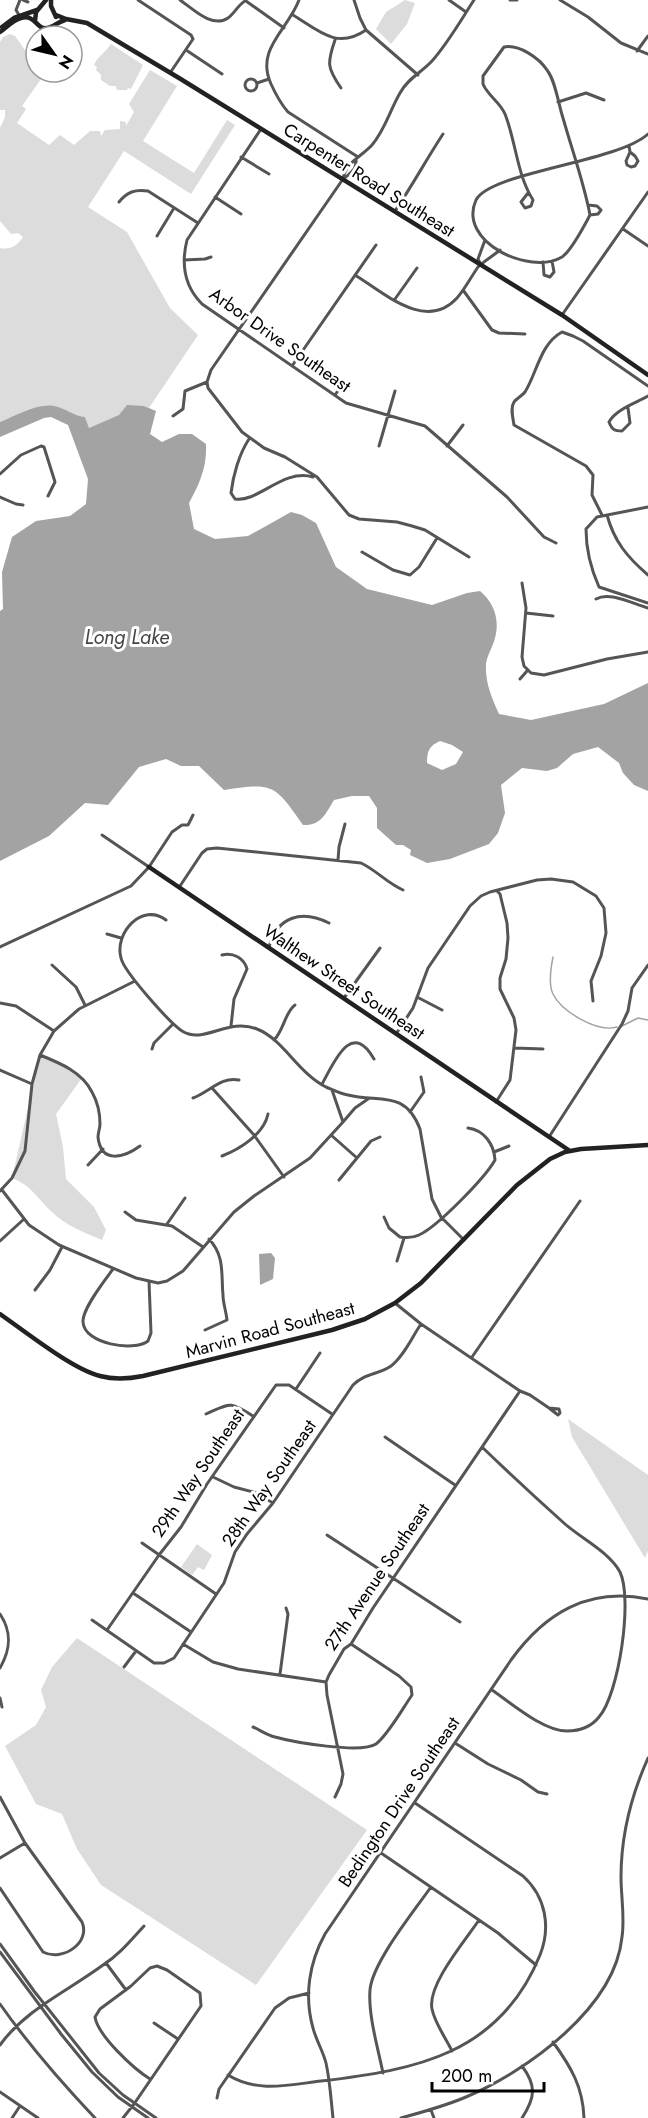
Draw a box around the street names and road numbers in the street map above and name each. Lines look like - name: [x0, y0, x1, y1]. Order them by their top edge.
- street label: Carpenter Road Southeast: [278, 117, 460, 244]
- street label: Arbor Drive Southeast: [204, 281, 357, 399]
- street label: Walthew Street Southeast: [258, 918, 431, 1046]
- street label: Marvin Road Southeast: [183, 1295, 358, 1365]
- street label: 29th Way Southeast: [145, 1403, 251, 1542]
- street label: 28th Way Southeast: [215, 1414, 323, 1552]
- street label: 27th Avenue Southeast: [318, 1498, 436, 1656]
- street label: Bedington Drive Southeast: [332, 1711, 466, 1893]

